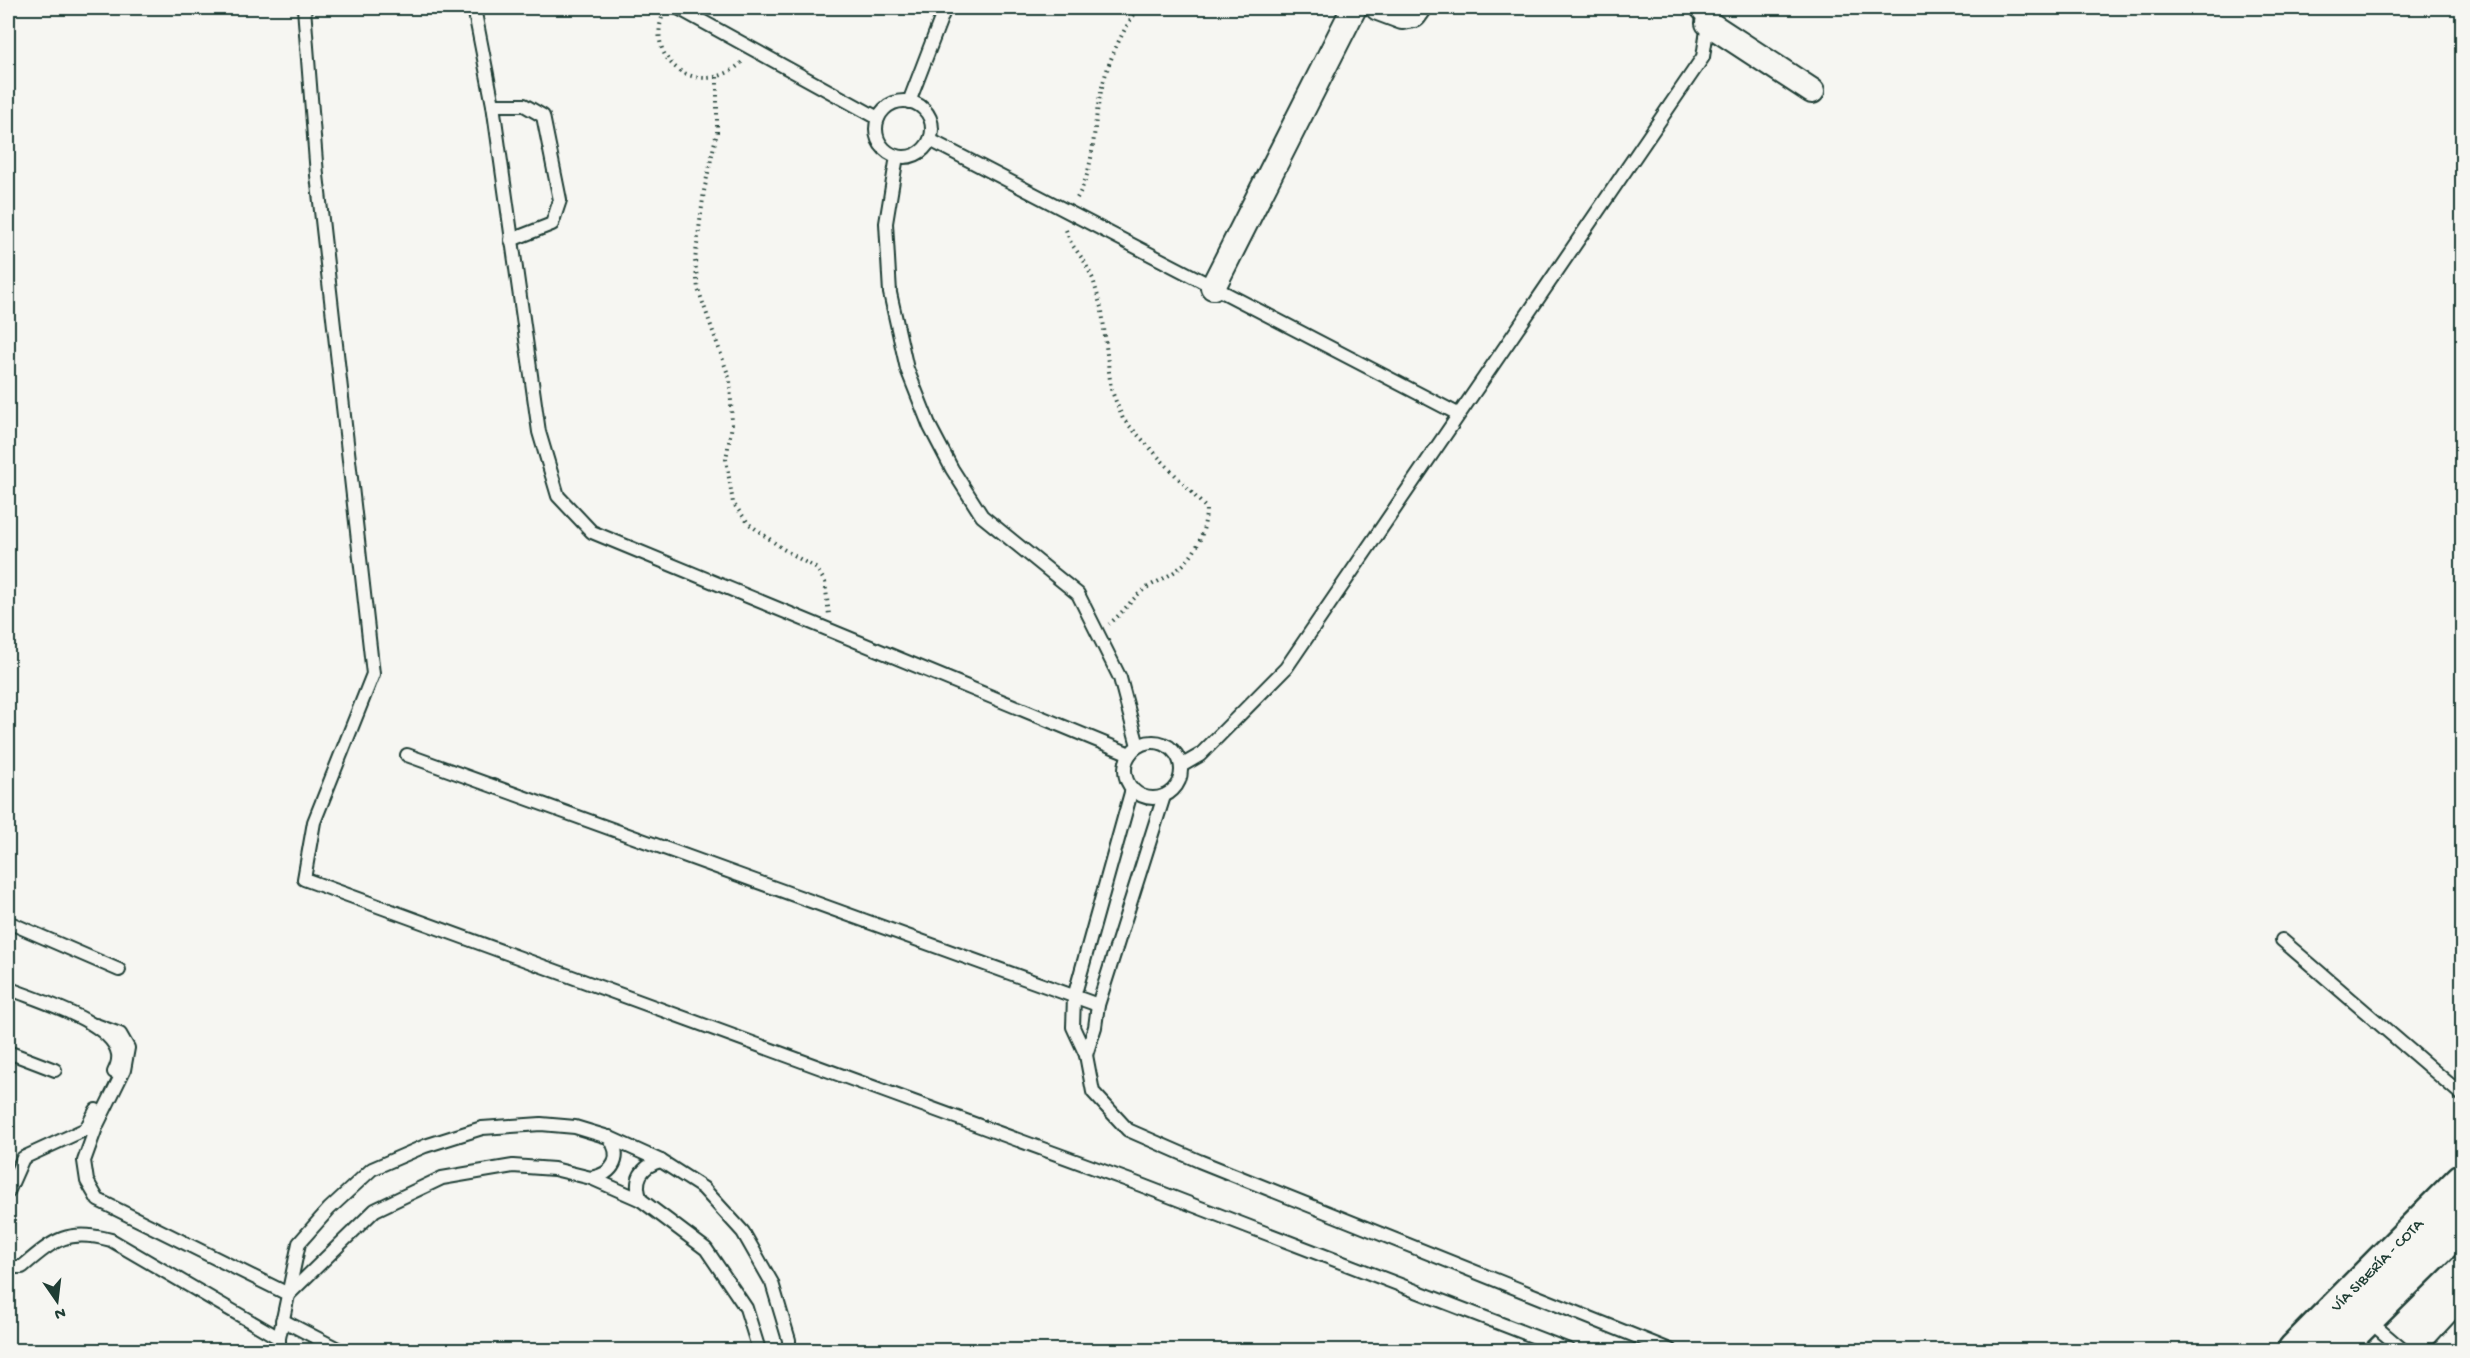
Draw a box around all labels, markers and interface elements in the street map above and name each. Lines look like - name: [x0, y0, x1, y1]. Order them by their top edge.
- street label: VÍA SIBERÍA - COTA: [2327, 1214, 2429, 1317]
- north arrow: [27, 1271, 87, 1331]
- text: N: [52, 1302, 67, 1323]

